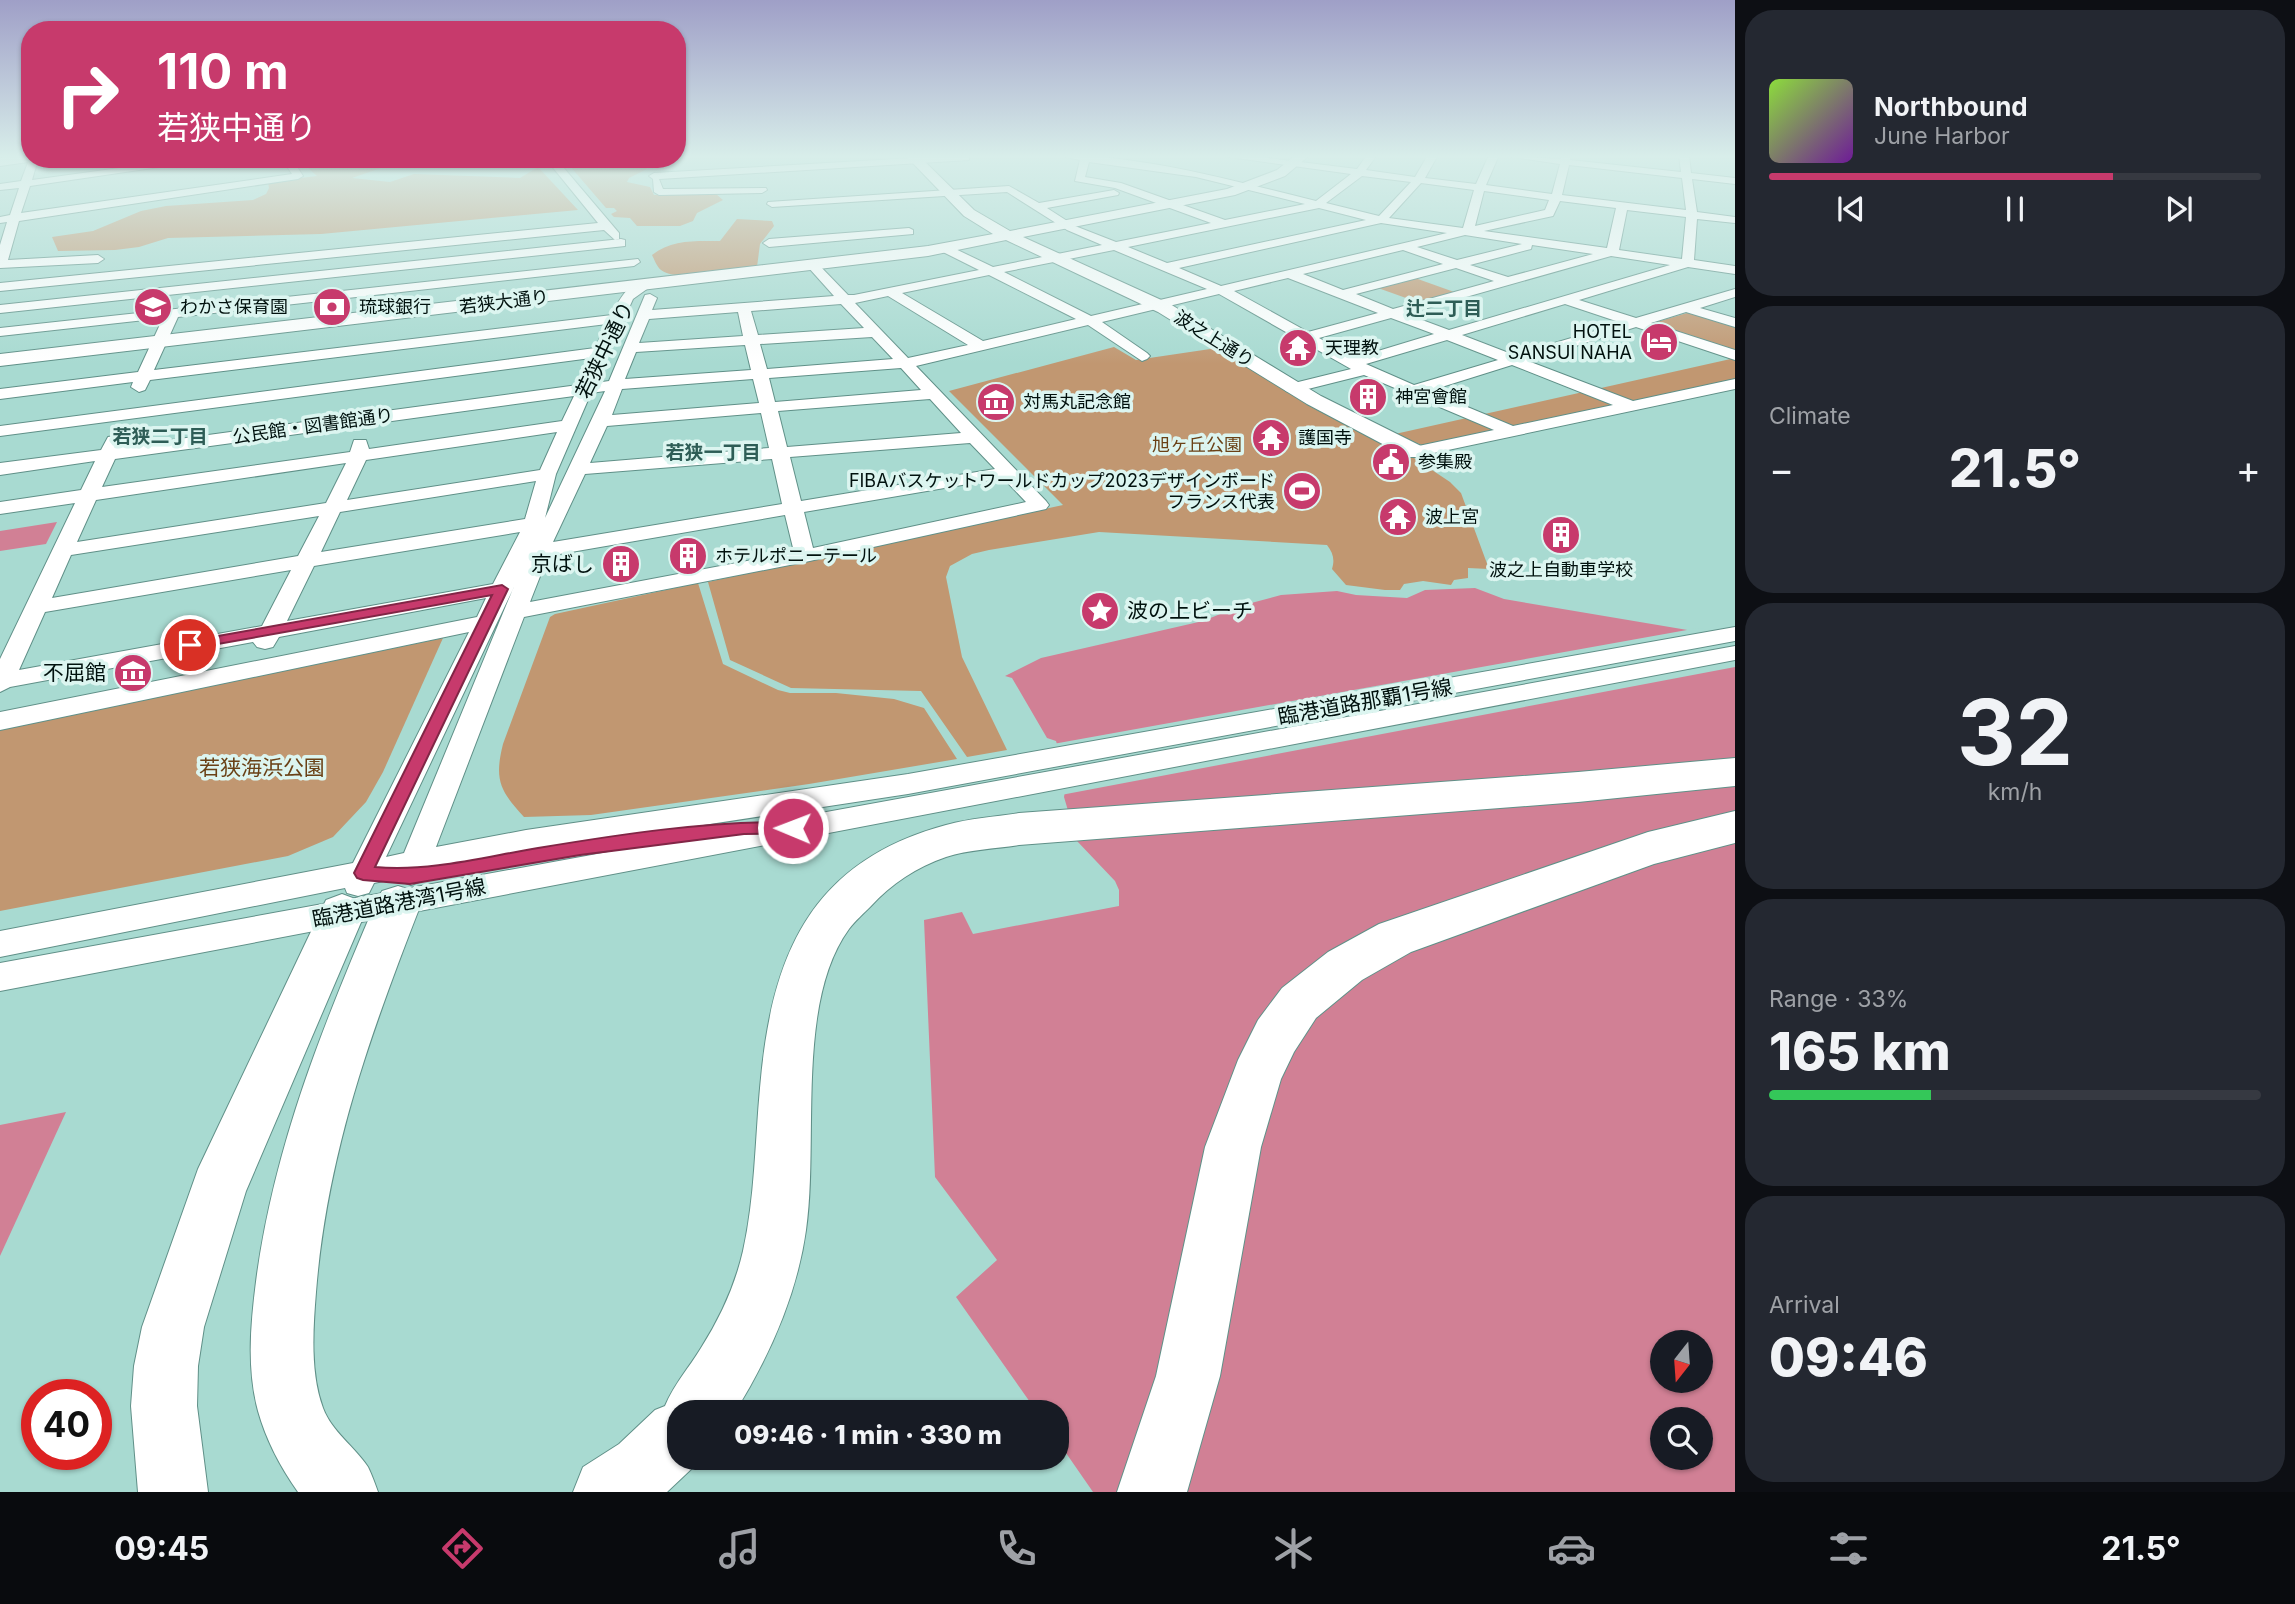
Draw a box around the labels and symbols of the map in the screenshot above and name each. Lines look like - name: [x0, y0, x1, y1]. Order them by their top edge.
- school or university icon: わかさ保育園: [132, 286, 174, 328]
- bank icon: 琉球銀行: [311, 286, 353, 328]
- street label: 若狭大通り: [458, 286, 550, 317]
- place label: わかさ保育園: [180, 296, 288, 317]
- place label: 琉球銀行: [359, 296, 431, 317]
- street label: 若狭中通り: [570, 297, 639, 402]
- district label: 辻二丁目: [1406, 297, 1482, 320]
- street label: 波之上通り: [1171, 306, 1258, 371]
- place label: HOTEL SANSUI NAHA: [1508, 321, 1632, 363]
- hotel icon: HOTEL SANSUI NAHA: [1638, 321, 1680, 363]
- temple icon: 天理教: [1277, 327, 1319, 369]
- place label: 天理教: [1325, 337, 1379, 358]
- building icon: 神宮會館: [1347, 376, 1389, 418]
- museum icon: 対馬丸記念館: [975, 381, 1017, 423]
- place label: 神宮會館: [1395, 386, 1467, 407]
- place label: 対馬丸記念館: [1023, 391, 1131, 412]
- street label: 公民館・図書館通り: [231, 404, 395, 447]
- temple icon: 護国寺: [1250, 417, 1292, 459]
- district label: 若狭二丁目: [112, 425, 208, 448]
- place label: 護国寺: [1298, 427, 1352, 448]
- park label: 旭ヶ丘公園: [1152, 434, 1242, 455]
- district label: 若狭一丁目: [665, 441, 761, 464]
- public building icon: 参集殿: [1370, 441, 1412, 483]
- place label: 参集殿: [1418, 451, 1472, 472]
- place label: FIBAバスケットワールドカップ2023デザインボード フランス代表: [849, 470, 1275, 512]
- sports icon: FIBAバスケットワールドカップ2023デザインボード フランス代表: [1281, 470, 1323, 512]
- temple icon: 波上宮: [1377, 496, 1419, 538]
- place label: 波上宮: [1425, 506, 1479, 527]
- building icon: 波之上自動車学校: [1540, 514, 1582, 556]
- building icon: ホテルポニーテール: [667, 535, 709, 577]
- building icon: 京ばし: [600, 543, 642, 585]
- place label: ホテルポニーテール: [715, 545, 877, 566]
- place label: 京ばし: [531, 551, 594, 576]
- place label: 波之上自動車学校: [1489, 559, 1633, 580]
- place icon: 波の上ビーチ: [1079, 590, 1121, 632]
- place label: 波の上ビーチ: [1127, 598, 1253, 623]
- pin: [160, 615, 220, 675]
- museum icon: 不屈館: [112, 652, 154, 694]
- place label: 不屈館: [43, 660, 106, 685]
- street label: 臨港道路那覇1号線: [1276, 674, 1454, 729]
- park label: 若狭海浜公園: [199, 755, 325, 780]
- position arrow: [756, 791, 830, 865]
- street label: 臨港道路港湾1号線: [310, 873, 488, 932]
- north arrow: [1650, 1330, 1713, 1393]
- speed limit sign: 40: [21, 1379, 112, 1470]

